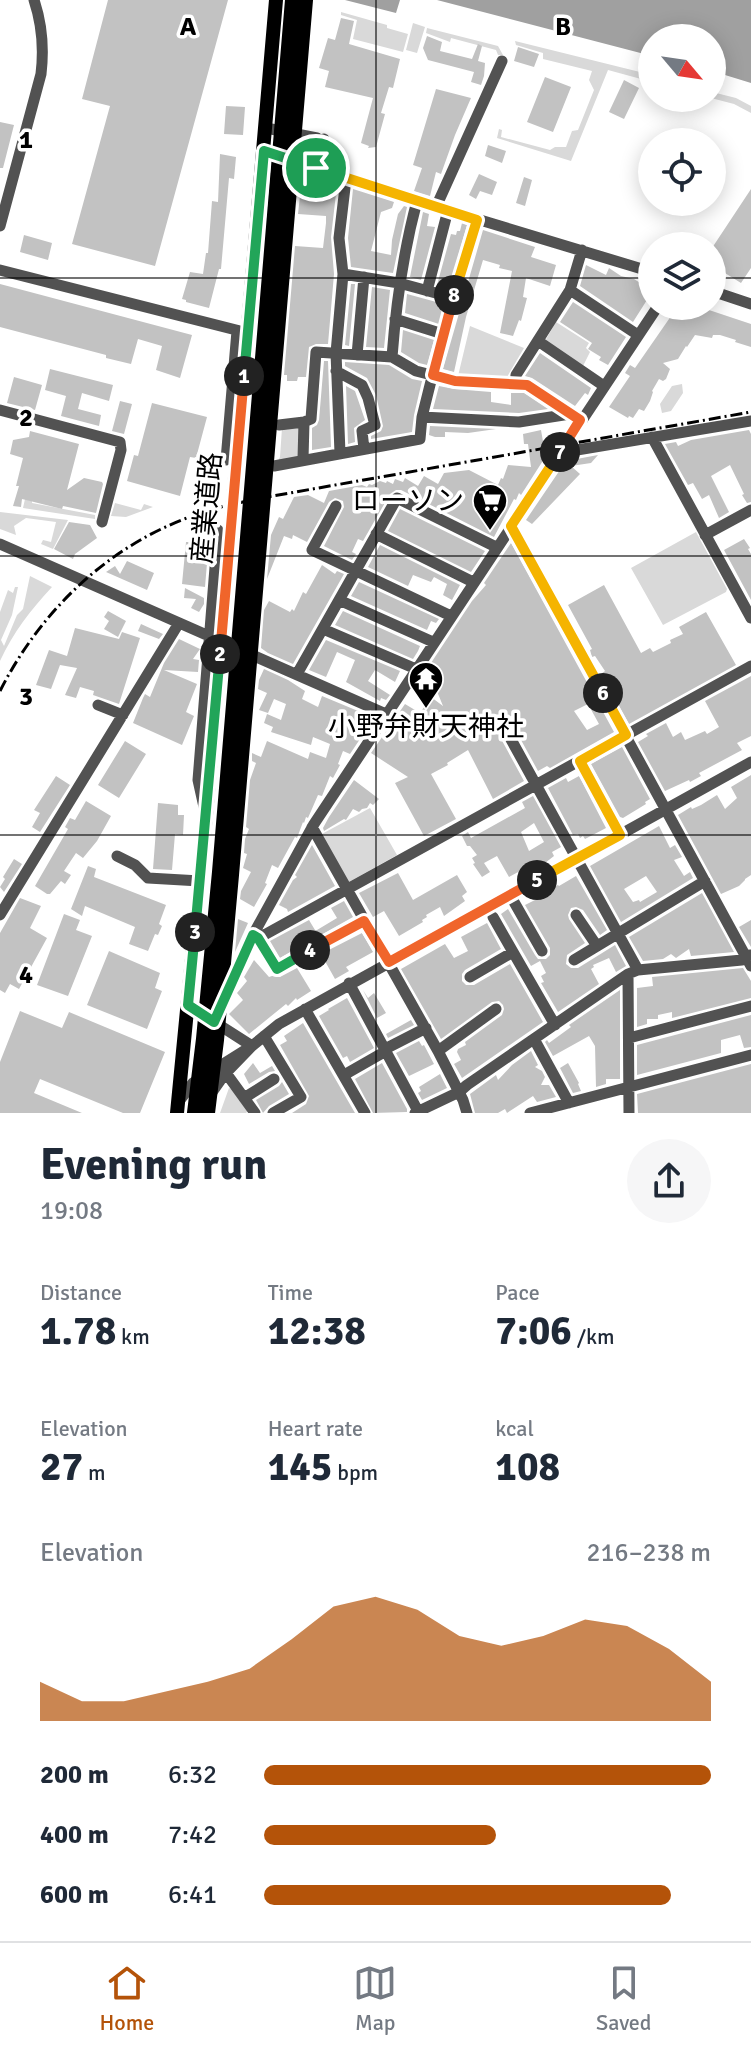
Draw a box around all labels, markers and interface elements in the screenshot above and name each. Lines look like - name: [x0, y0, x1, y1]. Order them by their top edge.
- text: A: [180, 11, 197, 43]
- text: B: [555, 11, 571, 43]
- north arrow: [638, 24, 726, 112]
- map controls: [638, 24, 726, 320]
- text: 1: [19, 124, 33, 156]
- button: locate: [638, 128, 726, 216]
- pin: [282, 134, 350, 202]
- icon: arrive: [294, 146, 338, 190]
- button: layers: [638, 232, 726, 320]
- pin: 8: [434, 275, 474, 315]
- text: 8: [448, 281, 460, 308]
- pin: 1: [224, 356, 264, 396]
- text: 1: [238, 362, 250, 389]
- text: 2: [19, 402, 33, 434]
- pin: 7: [540, 432, 580, 472]
- text: 7: [554, 438, 566, 465]
- street label: 産業道路: [185, 451, 229, 565]
- supermarket icon: ローソン: [471, 482, 509, 532]
- place label: ローソン: [352, 484, 464, 518]
- pin: 2: [200, 634, 240, 674]
- text: 2: [214, 640, 226, 667]
- temple icon: 小野弁財天神社: [407, 660, 445, 710]
- pin: 6: [583, 673, 623, 713]
- text: 6: [597, 679, 609, 706]
- text: 3: [19, 681, 33, 713]
- place label: 小野弁財天神社: [328, 710, 524, 744]
- pin: 5: [517, 860, 557, 900]
- text: 5: [531, 866, 543, 893]
- pin: 3: [175, 912, 215, 952]
- text: 3: [189, 918, 201, 945]
- pin: 4: [290, 930, 330, 970]
- text: 4: [304, 936, 316, 963]
- text: 4: [19, 959, 33, 991]
- text: Evening run: [40, 1138, 267, 1192]
- button: share: [627, 1139, 711, 1223]
- text: 19:08: [40, 1195, 103, 1227]
- text: Distance: [40, 1279, 122, 1306]
- text: Time: [268, 1279, 313, 1306]
- text: Pace: [495, 1279, 540, 1306]
- text: 1.78: [40, 1306, 116, 1356]
- text: 12:38: [268, 1306, 366, 1356]
- text: 7:06: [495, 1306, 572, 1356]
- text: km: [116, 1323, 150, 1350]
- text: /km: [572, 1323, 615, 1350]
- text: Elevation: [40, 1415, 128, 1442]
- text: Heart rate: [268, 1415, 363, 1442]
- text: kcal: [495, 1415, 534, 1442]
- text: 27: [40, 1442, 83, 1492]
- text: 145: [268, 1442, 332, 1492]
- text: 108: [495, 1442, 560, 1492]
- text: m: [83, 1459, 106, 1486]
- text: bpm: [332, 1459, 378, 1486]
- text: Elevation: [40, 1537, 144, 1569]
- text: 216–238 m: [587, 1537, 711, 1569]
- text: 200 m: [40, 1759, 109, 1791]
- text: 6:32: [168, 1759, 217, 1791]
- text: 400 m: [40, 1819, 109, 1851]
- text: 7:42: [168, 1819, 217, 1851]
- text: 600 m: [40, 1879, 109, 1911]
- text: 6:41: [168, 1879, 217, 1911]
- tab: Home: [99, 1961, 154, 2036]
- tab: Map: [353, 1961, 397, 2036]
- tab: Saved: [596, 1961, 652, 2036]

